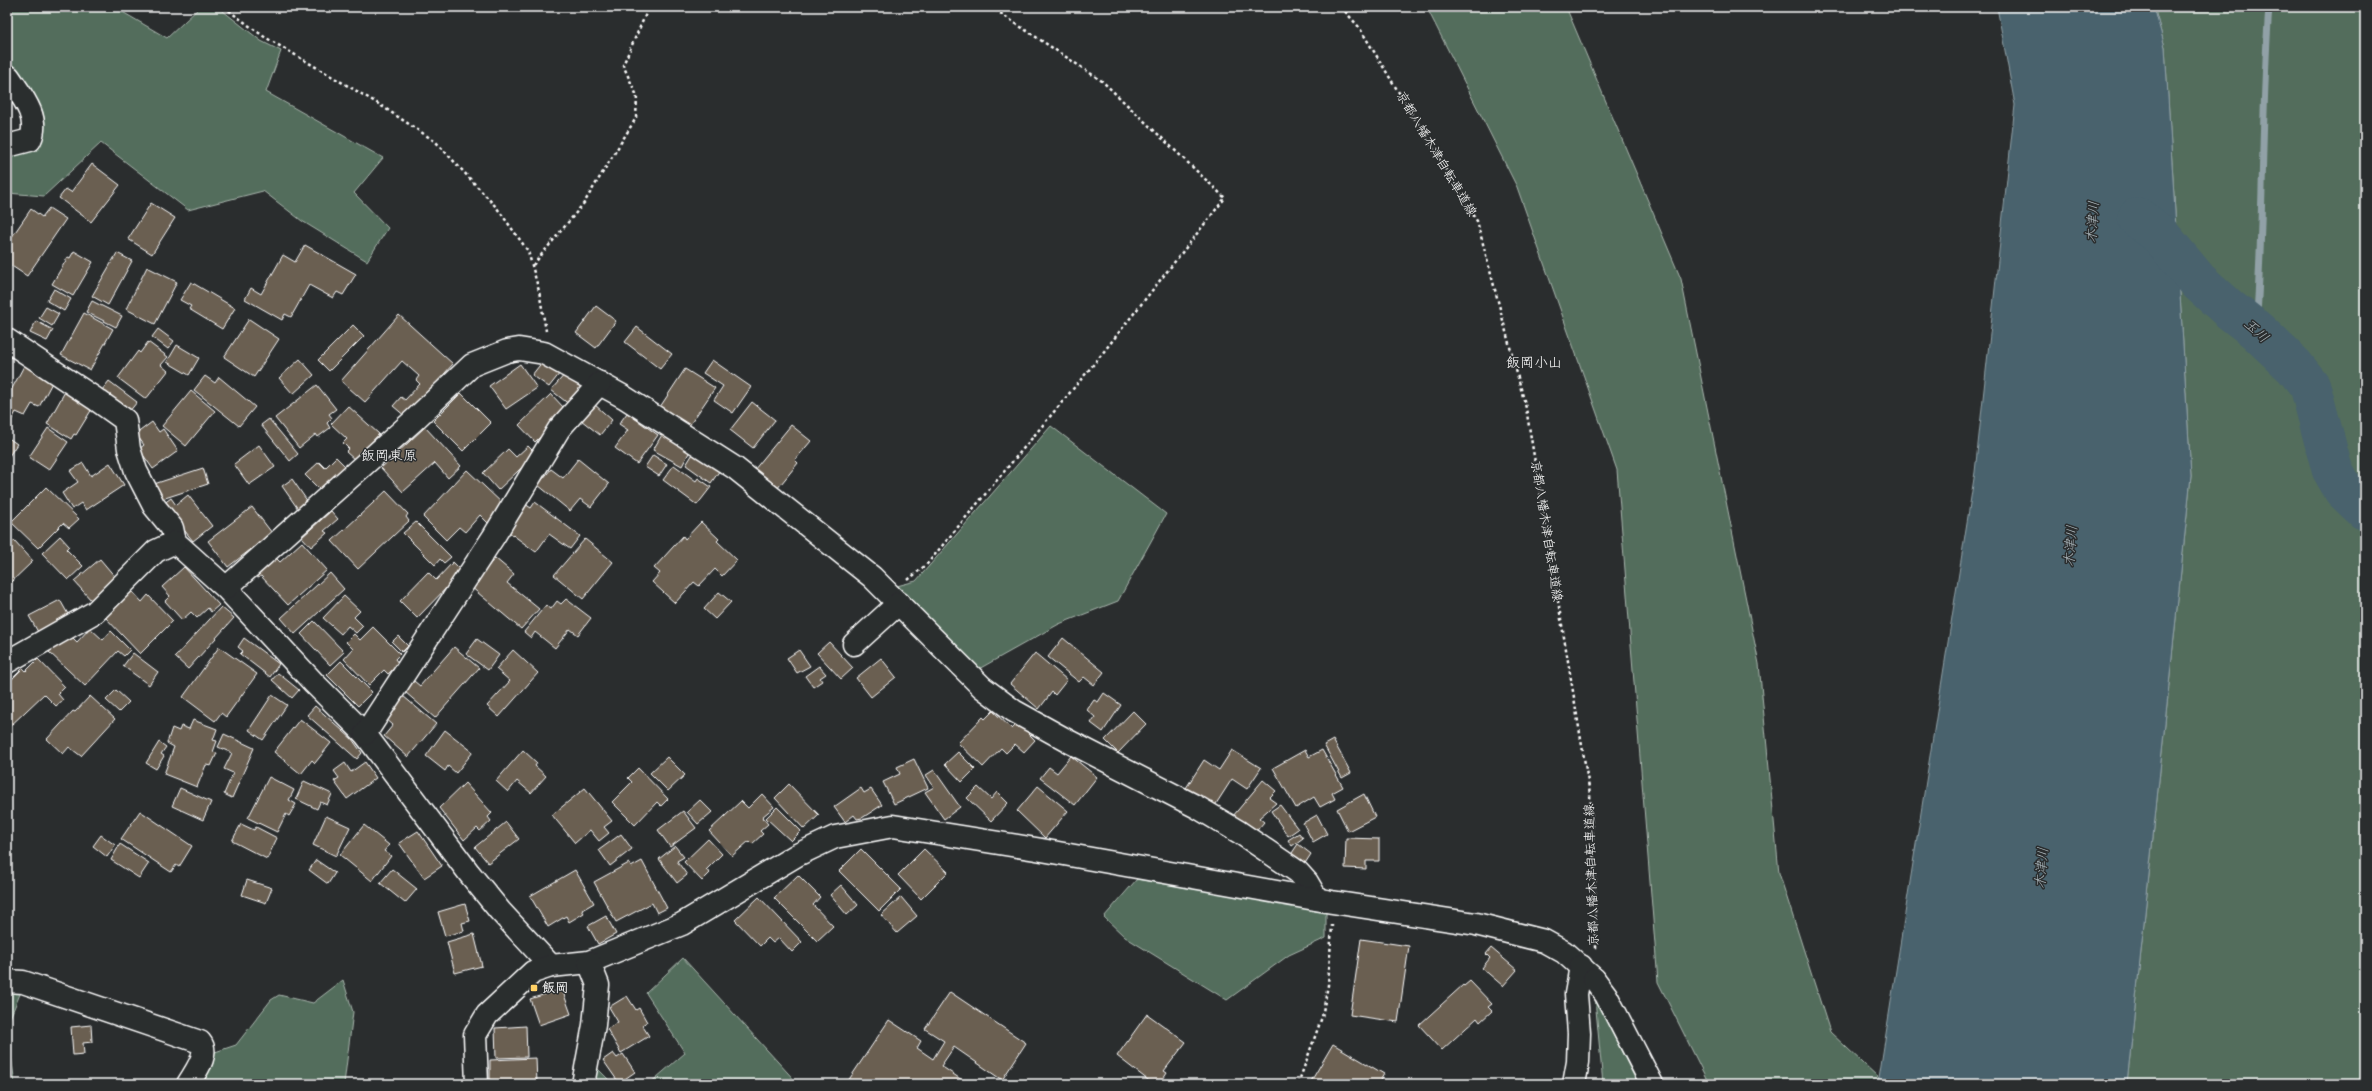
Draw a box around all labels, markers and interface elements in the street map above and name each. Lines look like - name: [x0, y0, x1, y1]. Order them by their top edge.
- street label: 京都八幡木津自転車道線: [1392, 88, 1481, 221]
- water label: 木津川: [2083, 200, 2103, 244]
- water label: 玉川: [2240, 315, 2272, 347]
- district label: 飯岡小山: [1506, 354, 1562, 372]
- district label: 飯岡東原: [361, 447, 417, 465]
- street label: 京都八幡木津自転車道線: [1526, 459, 1566, 604]
- water label: 木津川: [2060, 524, 2082, 568]
- street label: 京都八幡木津自転車道線: [1581, 802, 1603, 947]
- water label: 木津川: [2031, 846, 2053, 890]
- place label: 飯岡: [542, 980, 568, 997]
- marker: 飯岡: [529, 983, 539, 993]

